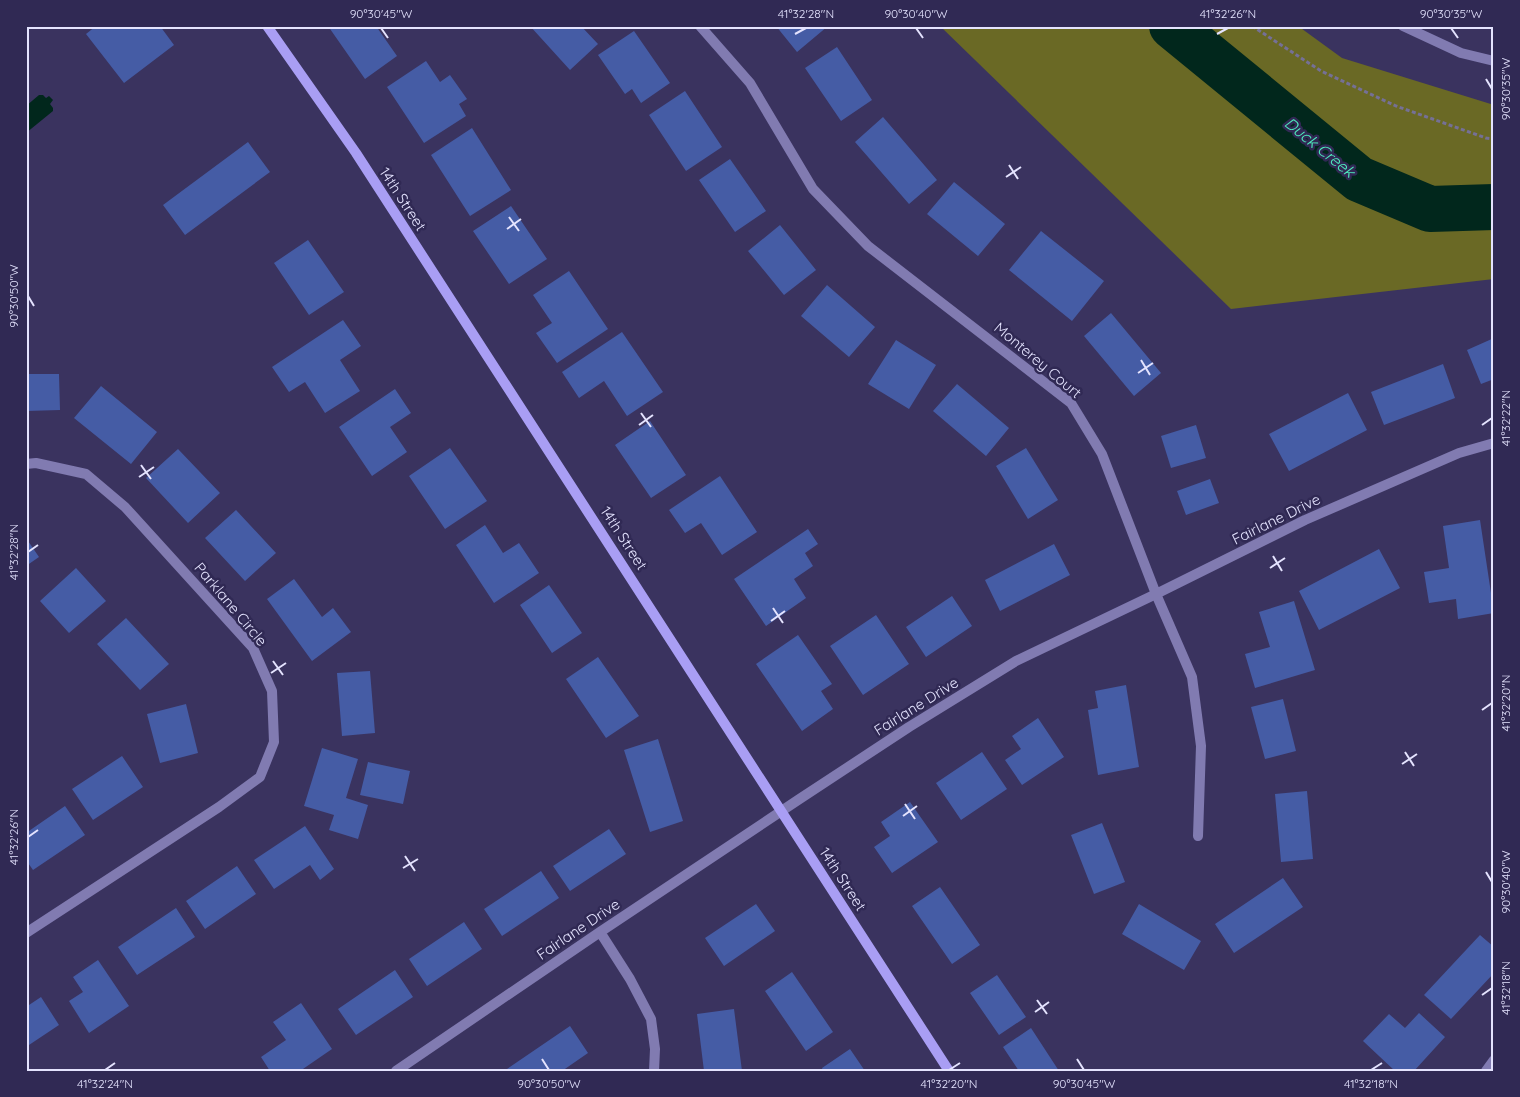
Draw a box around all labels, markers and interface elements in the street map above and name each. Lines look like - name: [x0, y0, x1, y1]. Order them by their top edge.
- text: 90°30'45"W: [350, 6, 413, 21]
- text: 41°32'28"N: [778, 6, 834, 21]
- text: 90°30'40"W: [884, 6, 948, 21]
- text: 41°32'26"N: [1200, 6, 1256, 21]
- text: 90°30'35"W: [1420, 6, 1483, 21]
- text: 90°30'35"W: [1498, 57, 1513, 120]
- water label: Duck Creek: [1281, 113, 1360, 182]
- street label: 14th Street: [375, 164, 431, 234]
- text: 90°30'50"W: [6, 264, 21, 328]
- street label: Monterey Court: [990, 318, 1086, 402]
- text: 41°32'22"N: [1498, 390, 1513, 446]
- street label: Fairlane Drive: [1229, 489, 1323, 549]
- street label: 14th Street: [596, 503, 652, 573]
- text: 41°32'28"N: [6, 524, 21, 580]
- street label: Parklane Circle: [190, 558, 272, 650]
- street label: Fairlane Drive: [870, 672, 962, 740]
- text: 41°32'20"N: [1498, 674, 1513, 732]
- text: 41°32'26"N: [6, 809, 21, 865]
- street label: 14th Street: [815, 844, 871, 914]
- text: 90°30'40"W: [1498, 850, 1513, 914]
- street label: Fairlane Drive: [533, 894, 623, 964]
- text: 41°32'18"N: [1498, 961, 1513, 1015]
- text: 41°32'24"N: [77, 1076, 133, 1091]
- text: 90°30'50"W: [517, 1076, 581, 1091]
- text: 41°32'20"N: [920, 1076, 978, 1091]
- text: 90°30'45"W: [1053, 1076, 1116, 1091]
- text: 41°32'18"N: [1344, 1076, 1398, 1091]

